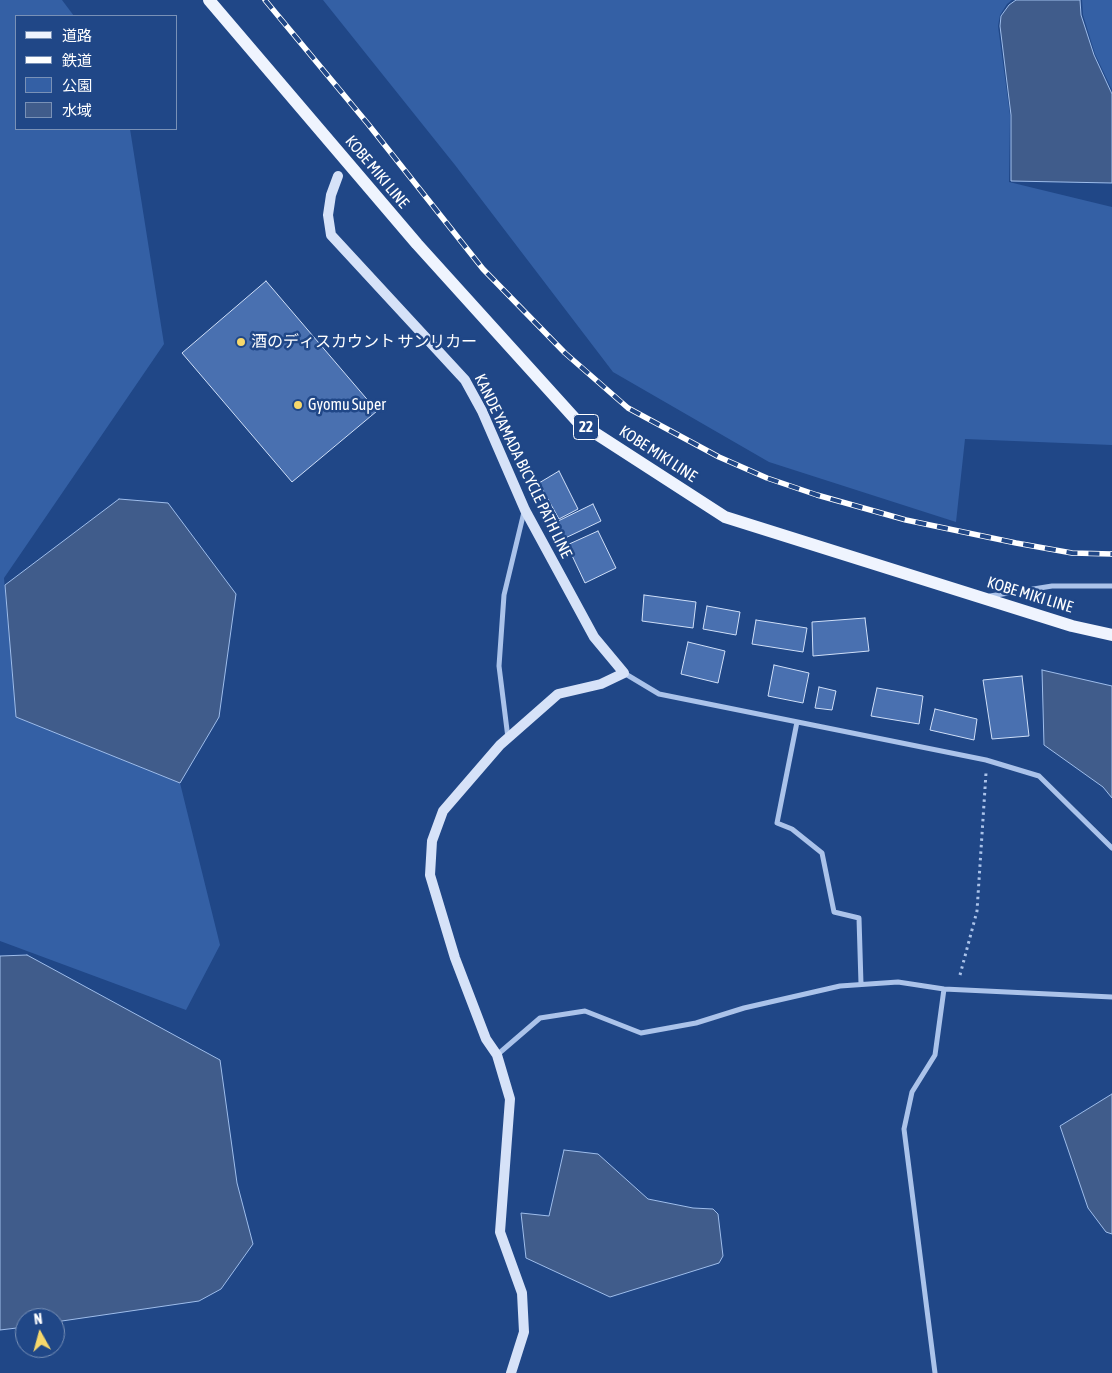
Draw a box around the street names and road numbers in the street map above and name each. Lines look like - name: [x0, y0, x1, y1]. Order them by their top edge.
- street label: KOBE MIKI LINE: [341, 132, 413, 212]
- street label: KANDE YAMADA BICYCLE PATH LINE: [470, 371, 576, 561]
- road number: 22: [574, 414, 598, 440]
- street label: KOBE MIKI LINE: [616, 422, 700, 486]
- street label: KOBE MIKI LINE: [985, 573, 1075, 617]

